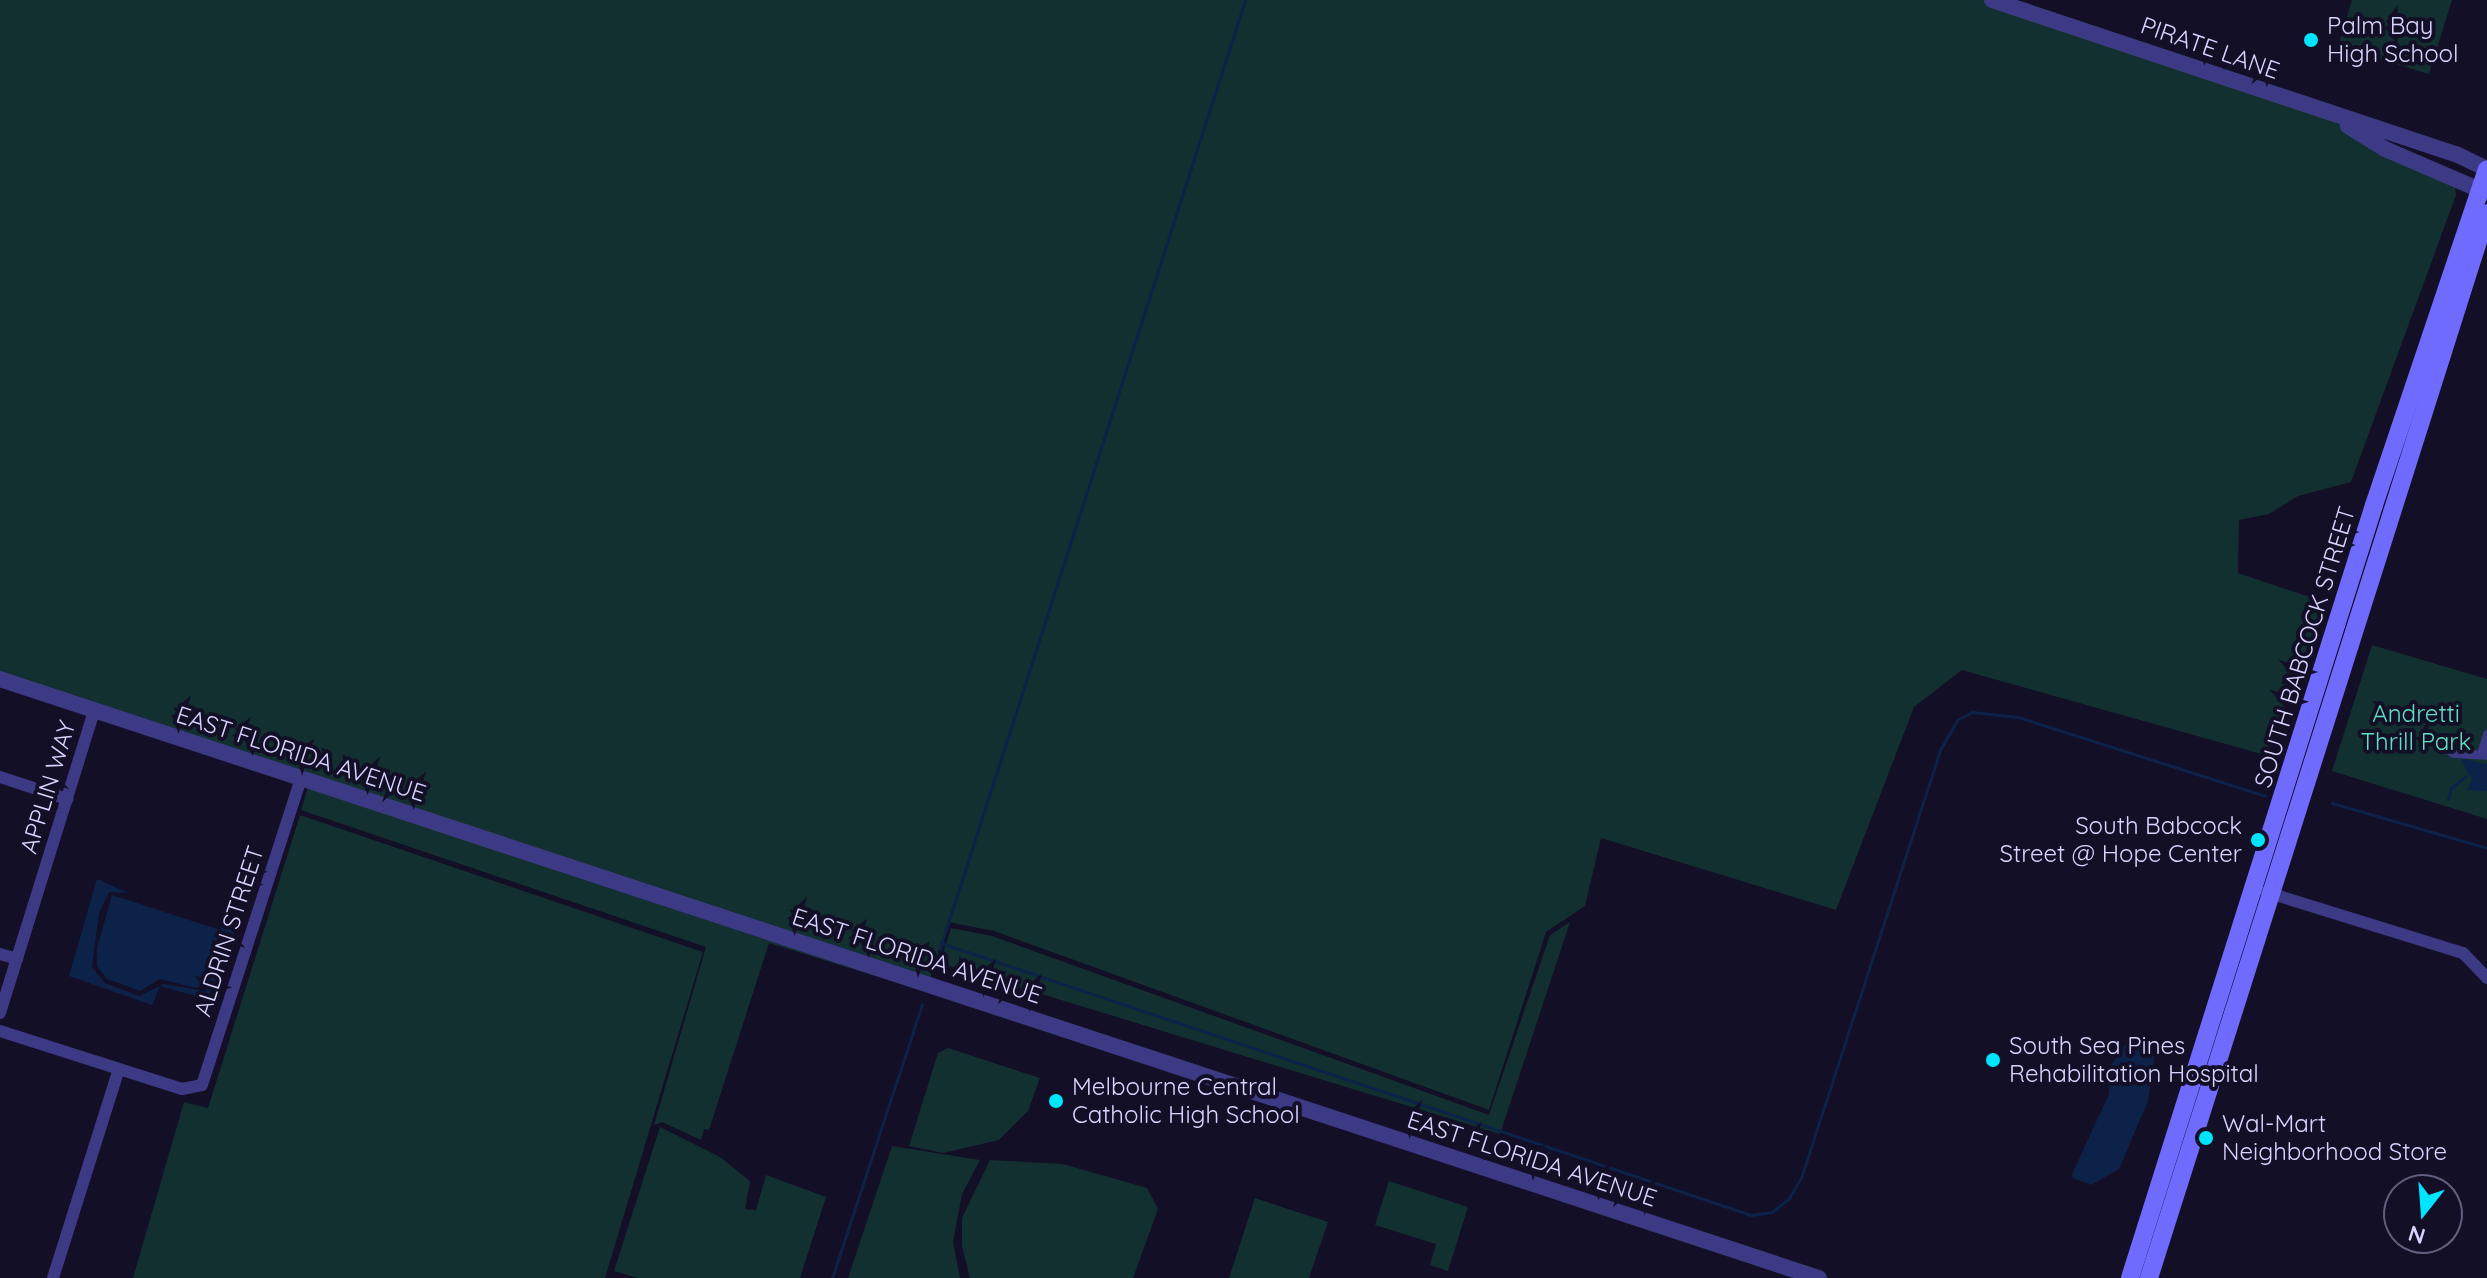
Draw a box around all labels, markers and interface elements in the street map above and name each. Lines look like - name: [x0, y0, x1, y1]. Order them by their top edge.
- street label: PIRATE LANE: [2137, 11, 2283, 85]
- place label: Palm Bay High School: [2327, 12, 2459, 68]
- marker: Palm Bay High School: [2302, 31, 2320, 49]
- street label: SOUTH BABCOCK STREET: [2248, 503, 2362, 791]
- street label: EAST FLORIDA AVENUE: [173, 700, 429, 808]
- park label: Andretti Thrill Park: [2361, 700, 2471, 756]
- street label: APPLIN WAY: [14, 717, 82, 857]
- place label: South Babcock Street @ Hope Center: [2000, 812, 2242, 868]
- marker: South Babcock Street @ Hope Center: [2249, 831, 2267, 849]
- street label: ALDRIN STREET: [188, 842, 270, 1020]
- street label: EAST FLORIDA AVENUE: [789, 902, 1045, 1010]
- place label: South Sea Pines Rehabilitation Hospital: [2009, 1032, 2259, 1088]
- marker: South Sea Pines Rehabilitation Hospital: [1984, 1051, 2002, 1069]
- place label: Melbourne Central Catholic High School: [1072, 1073, 1300, 1129]
- marker: Melbourne Central Catholic High School: [1047, 1092, 1065, 1110]
- street label: EAST FLORIDA AVENUE: [1404, 1105, 1660, 1213]
- place label: Wal-Mart Neighborhood Store: [2222, 1110, 2447, 1166]
- marker: Wal-Mart Neighborhood Store: [2197, 1129, 2215, 1147]
- north arrow: [2383, 1174, 2463, 1254]
- text: N: [2405, 1219, 2428, 1251]

